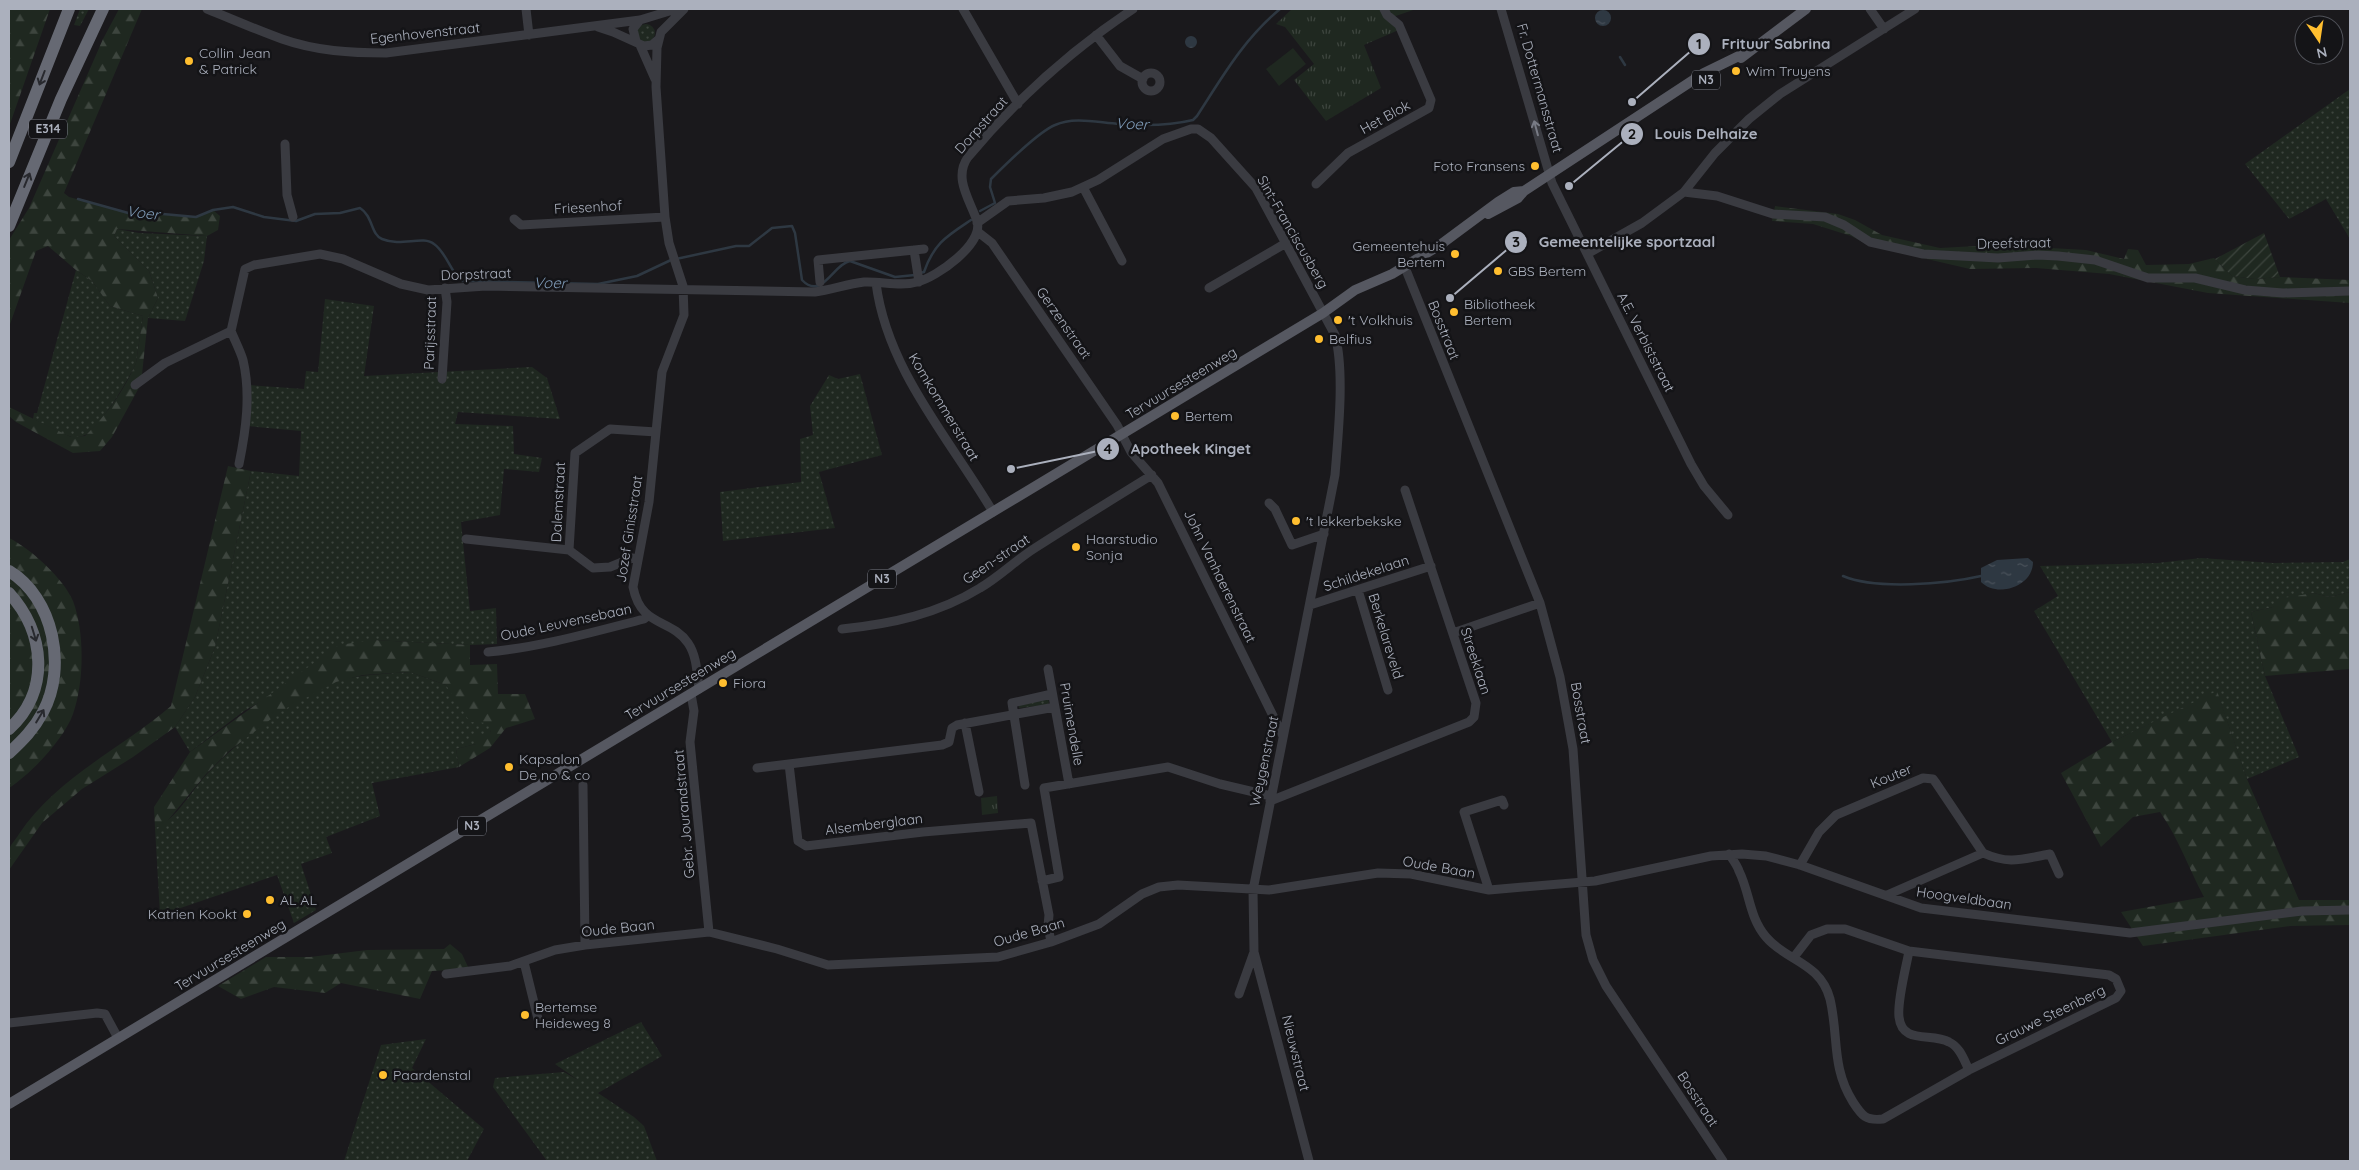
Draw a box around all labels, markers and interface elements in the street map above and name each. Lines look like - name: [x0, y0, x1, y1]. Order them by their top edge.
- north arrow: [2294, 15, 2344, 65]
- street label: Egenhovenstraat: [369, 18, 481, 48]
- street label: Fr. Dottermansstraat: [1513, 21, 1567, 155]
- callout: Frituur Sabrina: [1686, 29, 1840, 59]
- text: 1: [1696, 34, 1702, 53]
- text: Frituur Sabrina: [1721, 34, 1831, 53]
- text: N: [2315, 43, 2329, 63]
- place label: Collin Jean & Patrick: [199, 44, 271, 78]
- marker: Collin Jean & Patrick: [183, 55, 195, 67]
- place label: Wim Truyens: [1746, 62, 1831, 80]
- marker: Wim Truyens: [1730, 65, 1742, 77]
- one-way arrow: [37, 70, 46, 85]
- road number: N3: [1692, 70, 1720, 90]
- street label: Dorpstraat: [951, 92, 1012, 157]
- street label: Het Blok: [1357, 96, 1413, 138]
- water label: Voer: [1115, 113, 1151, 134]
- callout: Louis Delhaize: [1620, 119, 1768, 149]
- road number: E314: [29, 120, 67, 138]
- one-way arrow: [1531, 121, 1540, 137]
- text: 2: [1628, 124, 1636, 143]
- text: Louis Delhaize: [1654, 124, 1758, 143]
- place label: Foto Fransens: [1433, 157, 1525, 175]
- marker: Foto Fransens: [1529, 160, 1541, 172]
- street label: Sint-Franciscusberg: [1253, 172, 1333, 292]
- one-way arrow: [24, 173, 33, 188]
- street label: Friesenhof: [554, 196, 622, 218]
- water label: Voer: [126, 201, 163, 224]
- callout: Gemeentelijke sportzaal: [1503, 227, 1725, 257]
- text: 3: [1512, 232, 1520, 251]
- text: Gemeentelijke sportzaal: [1539, 232, 1715, 251]
- street label: Dreefstraat: [1977, 233, 2052, 253]
- place label: Gemeentehuis Bertem: [1353, 237, 1445, 271]
- marker: Gemeentehuis Bertem: [1449, 248, 1461, 260]
- place label: GBS Bertem: [1508, 262, 1586, 280]
- street label: Dorpstraat: [440, 264, 512, 284]
- marker: GBS Bertem: [1492, 265, 1504, 277]
- water label: Voer: [533, 273, 569, 292]
- street label: Gerzenstraat: [1033, 283, 1096, 363]
- street label: A.E. Verbiststraat: [1613, 289, 1679, 395]
- place label: Bibliotheek Bertem: [1464, 295, 1535, 329]
- street label: Parijsstraat: [420, 296, 440, 370]
- street label: Bosstraat: [1424, 298, 1464, 363]
- marker: Bibliotheek Bertem: [1448, 306, 1460, 318]
- place label: 't Volkhuis: [1348, 311, 1413, 329]
- marker: 't Volkhuis: [1332, 314, 1344, 326]
- place label: Belfius: [1329, 330, 1372, 348]
- marker: Belfius: [1313, 333, 1325, 345]
- street label: Tervuursesteenweg: [1122, 343, 1240, 423]
- street label: Komkommerstraat: [905, 350, 984, 465]
- place label: Bertem: [1185, 407, 1233, 425]
- marker: Bertem: [1169, 410, 1181, 422]
- callout: Apotheek Kinget: [1096, 434, 1261, 464]
- text: 4: [1104, 439, 1113, 458]
- text: Apotheek Kinget: [1131, 439, 1251, 458]
- street label: Dalemstraat: [547, 461, 569, 543]
- street label: Jozef Ginisstraat: [612, 474, 646, 584]
- street label: John Vanhaerenstraat: [1180, 507, 1260, 646]
- place label: 't lekkerbekske: [1306, 512, 1402, 530]
- marker: 't lekkerbekske: [1290, 515, 1302, 527]
- street label: Geen-straat: [959, 530, 1033, 588]
- place label: Haarstudio Sonja: [1086, 530, 1158, 564]
- marker: Haarstudio Sonja: [1070, 541, 1082, 553]
- street label: Schildekelaan: [1321, 551, 1411, 595]
- road number: N3: [868, 570, 896, 588]
- street label: Berkelareveld: [1364, 591, 1408, 681]
- street label: Oude Leuvensebaan: [499, 599, 633, 645]
- street label: Streeklaan: [1457, 625, 1495, 697]
- one-way arrow: [29, 626, 39, 642]
- street label: Tervuursesteenweg: [621, 644, 739, 724]
- place label: Fiora: [733, 674, 766, 692]
- marker: Fiora: [717, 677, 729, 689]
- street label: Pruimendelle: [1056, 681, 1088, 767]
- street label: Bosstraat: [1567, 681, 1595, 746]
- one-way arrow: [36, 710, 46, 724]
- street label: Weygenstraat: [1246, 714, 1282, 808]
- street label: Gebr. Jourandstraat: [669, 748, 699, 879]
- place label: Kapsalon De no & co: [519, 750, 590, 784]
- street label: Kouter: [1867, 759, 1915, 793]
- marker: Kapsalon De no & co: [503, 761, 515, 773]
- street label: Alsemberglaan: [824, 809, 924, 839]
- road number: N3: [458, 816, 486, 836]
- street label: Oude Baan: [1401, 852, 1477, 882]
- street label: Hoogveldbaan: [1915, 882, 2013, 914]
- place label: AL AL: [280, 891, 317, 909]
- marker: AL AL: [264, 894, 276, 906]
- place label: Katrien Kookt: [148, 905, 237, 923]
- marker: Katrien Kookt: [241, 908, 253, 920]
- street label: Oude Baan: [991, 913, 1067, 951]
- street label: Tervuursesteenweg: [171, 915, 289, 995]
- street label: Oude Baan: [581, 915, 655, 941]
- street label: Grauwe Steenberg: [1992, 981, 2108, 1049]
- place label: Bertemse Heideweg 8: [535, 998, 611, 1032]
- marker: Bertemse Heideweg 8: [519, 1009, 531, 1021]
- street label: Nieuwstraat: [1278, 1013, 1314, 1093]
- place label: Paardenstal: [393, 1066, 471, 1084]
- street label: Bosstraat: [1673, 1068, 1723, 1130]
- marker: Paardenstal: [377, 1069, 389, 1081]

